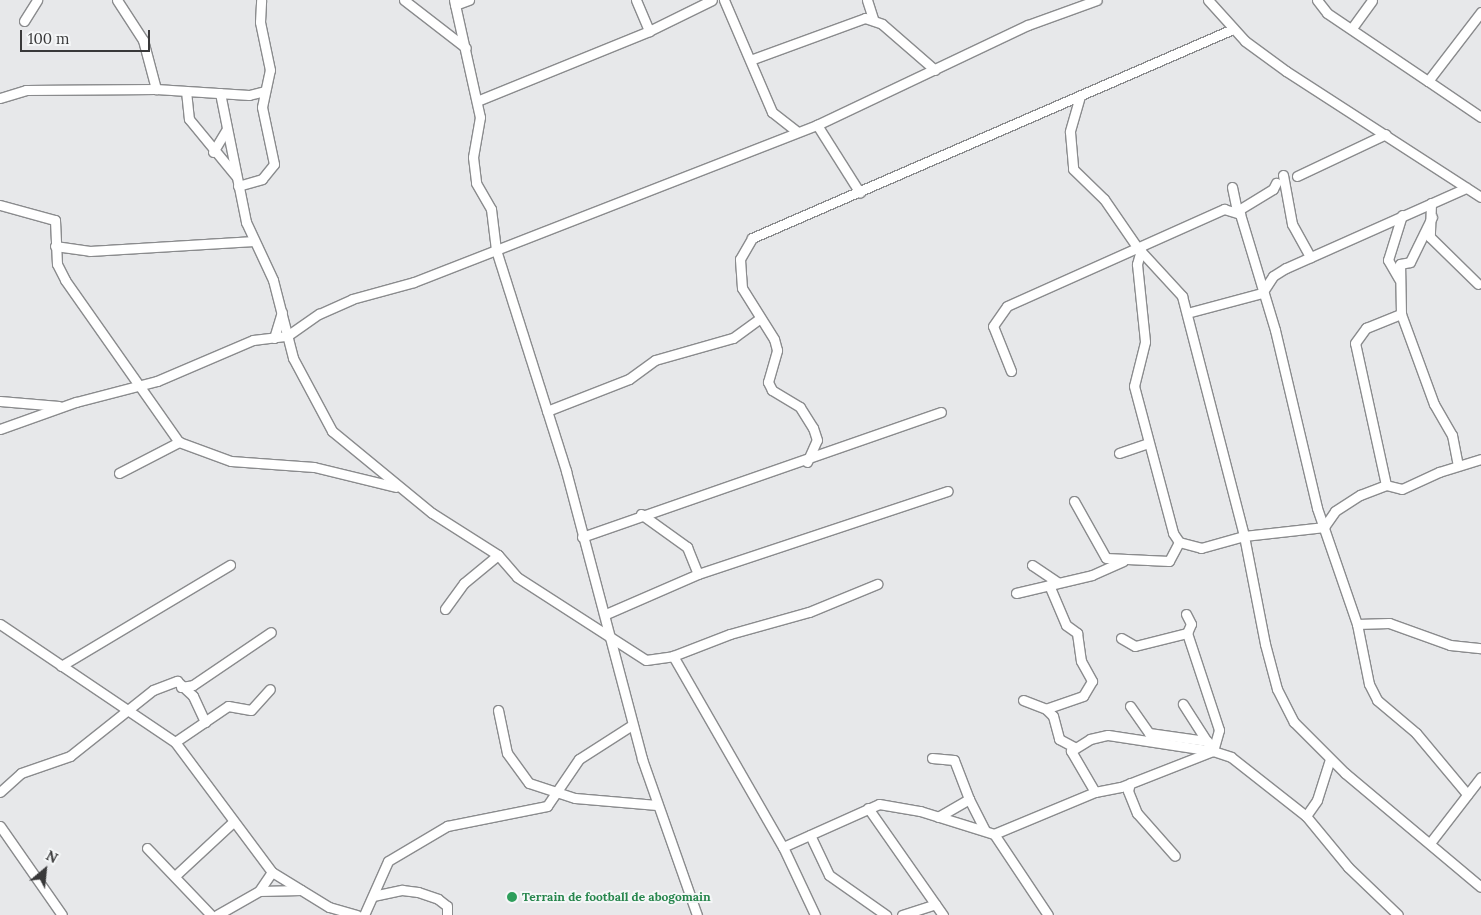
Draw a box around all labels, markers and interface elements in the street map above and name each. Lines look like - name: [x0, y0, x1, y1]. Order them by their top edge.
- scale bar: [22, 20, 152, 52]
- text: 100 m: [28, 29, 69, 48]
- north arrow: [20, 845, 70, 895]
- text: N: [43, 846, 61, 867]
- place label: Terrain de football de abogomain: [522, 890, 711, 904]
- marker: Terrain de football de abogomain: [506, 891, 518, 903]

